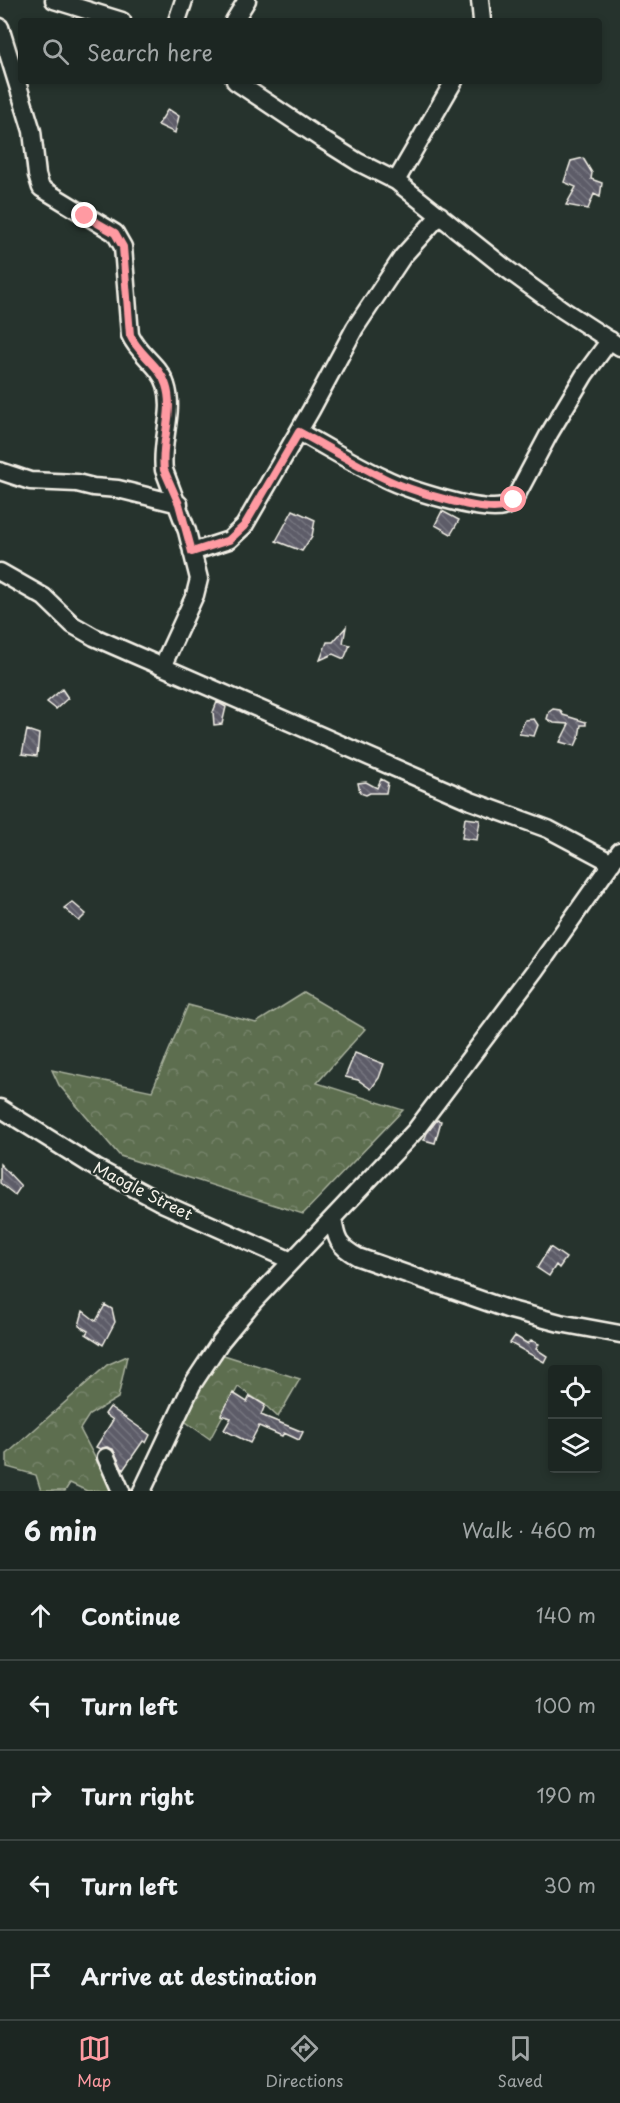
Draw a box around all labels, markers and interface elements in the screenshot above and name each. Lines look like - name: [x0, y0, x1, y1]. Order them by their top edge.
- search box: [18, 18, 602, 84]
- icon: search: [39, 35, 72, 68]
- text: Search here: [87, 35, 213, 68]
- route end: [71, 202, 97, 228]
- route start: [500, 486, 526, 512]
- street label: Maogle Street: [90, 1155, 198, 1226]
- map controls: [548, 1365, 602, 1473]
- button: locate: [548, 1365, 602, 1419]
- button: layers: [548, 1419, 602, 1473]
- text: 6 min: [24, 1511, 97, 1550]
- text: Walk · 460 m: [462, 1515, 596, 1545]
- icon: ahead: [24, 1599, 57, 1632]
- text: Continue: [81, 1599, 180, 1632]
- text: 140 m: [536, 1600, 596, 1630]
- icon: left: [24, 1689, 57, 1722]
- text: Turn left: [81, 1689, 178, 1722]
- text: 100 m: [535, 1690, 596, 1720]
- icon: right: [24, 1779, 57, 1812]
- text: Turn right: [81, 1779, 194, 1812]
- text: 190 m: [537, 1780, 596, 1810]
- icon: left: [24, 1869, 57, 1902]
- text: Turn left: [81, 1869, 178, 1902]
- text: 30 m: [543, 1870, 596, 1900]
- icon: arrive: [24, 1959, 57, 1992]
- text: Arrive at destination: [81, 1959, 317, 1992]
- tab: Map: [77, 2032, 111, 2092]
- tab: Directions: [265, 2032, 343, 2092]
- tab: Saved: [497, 2032, 543, 2092]

